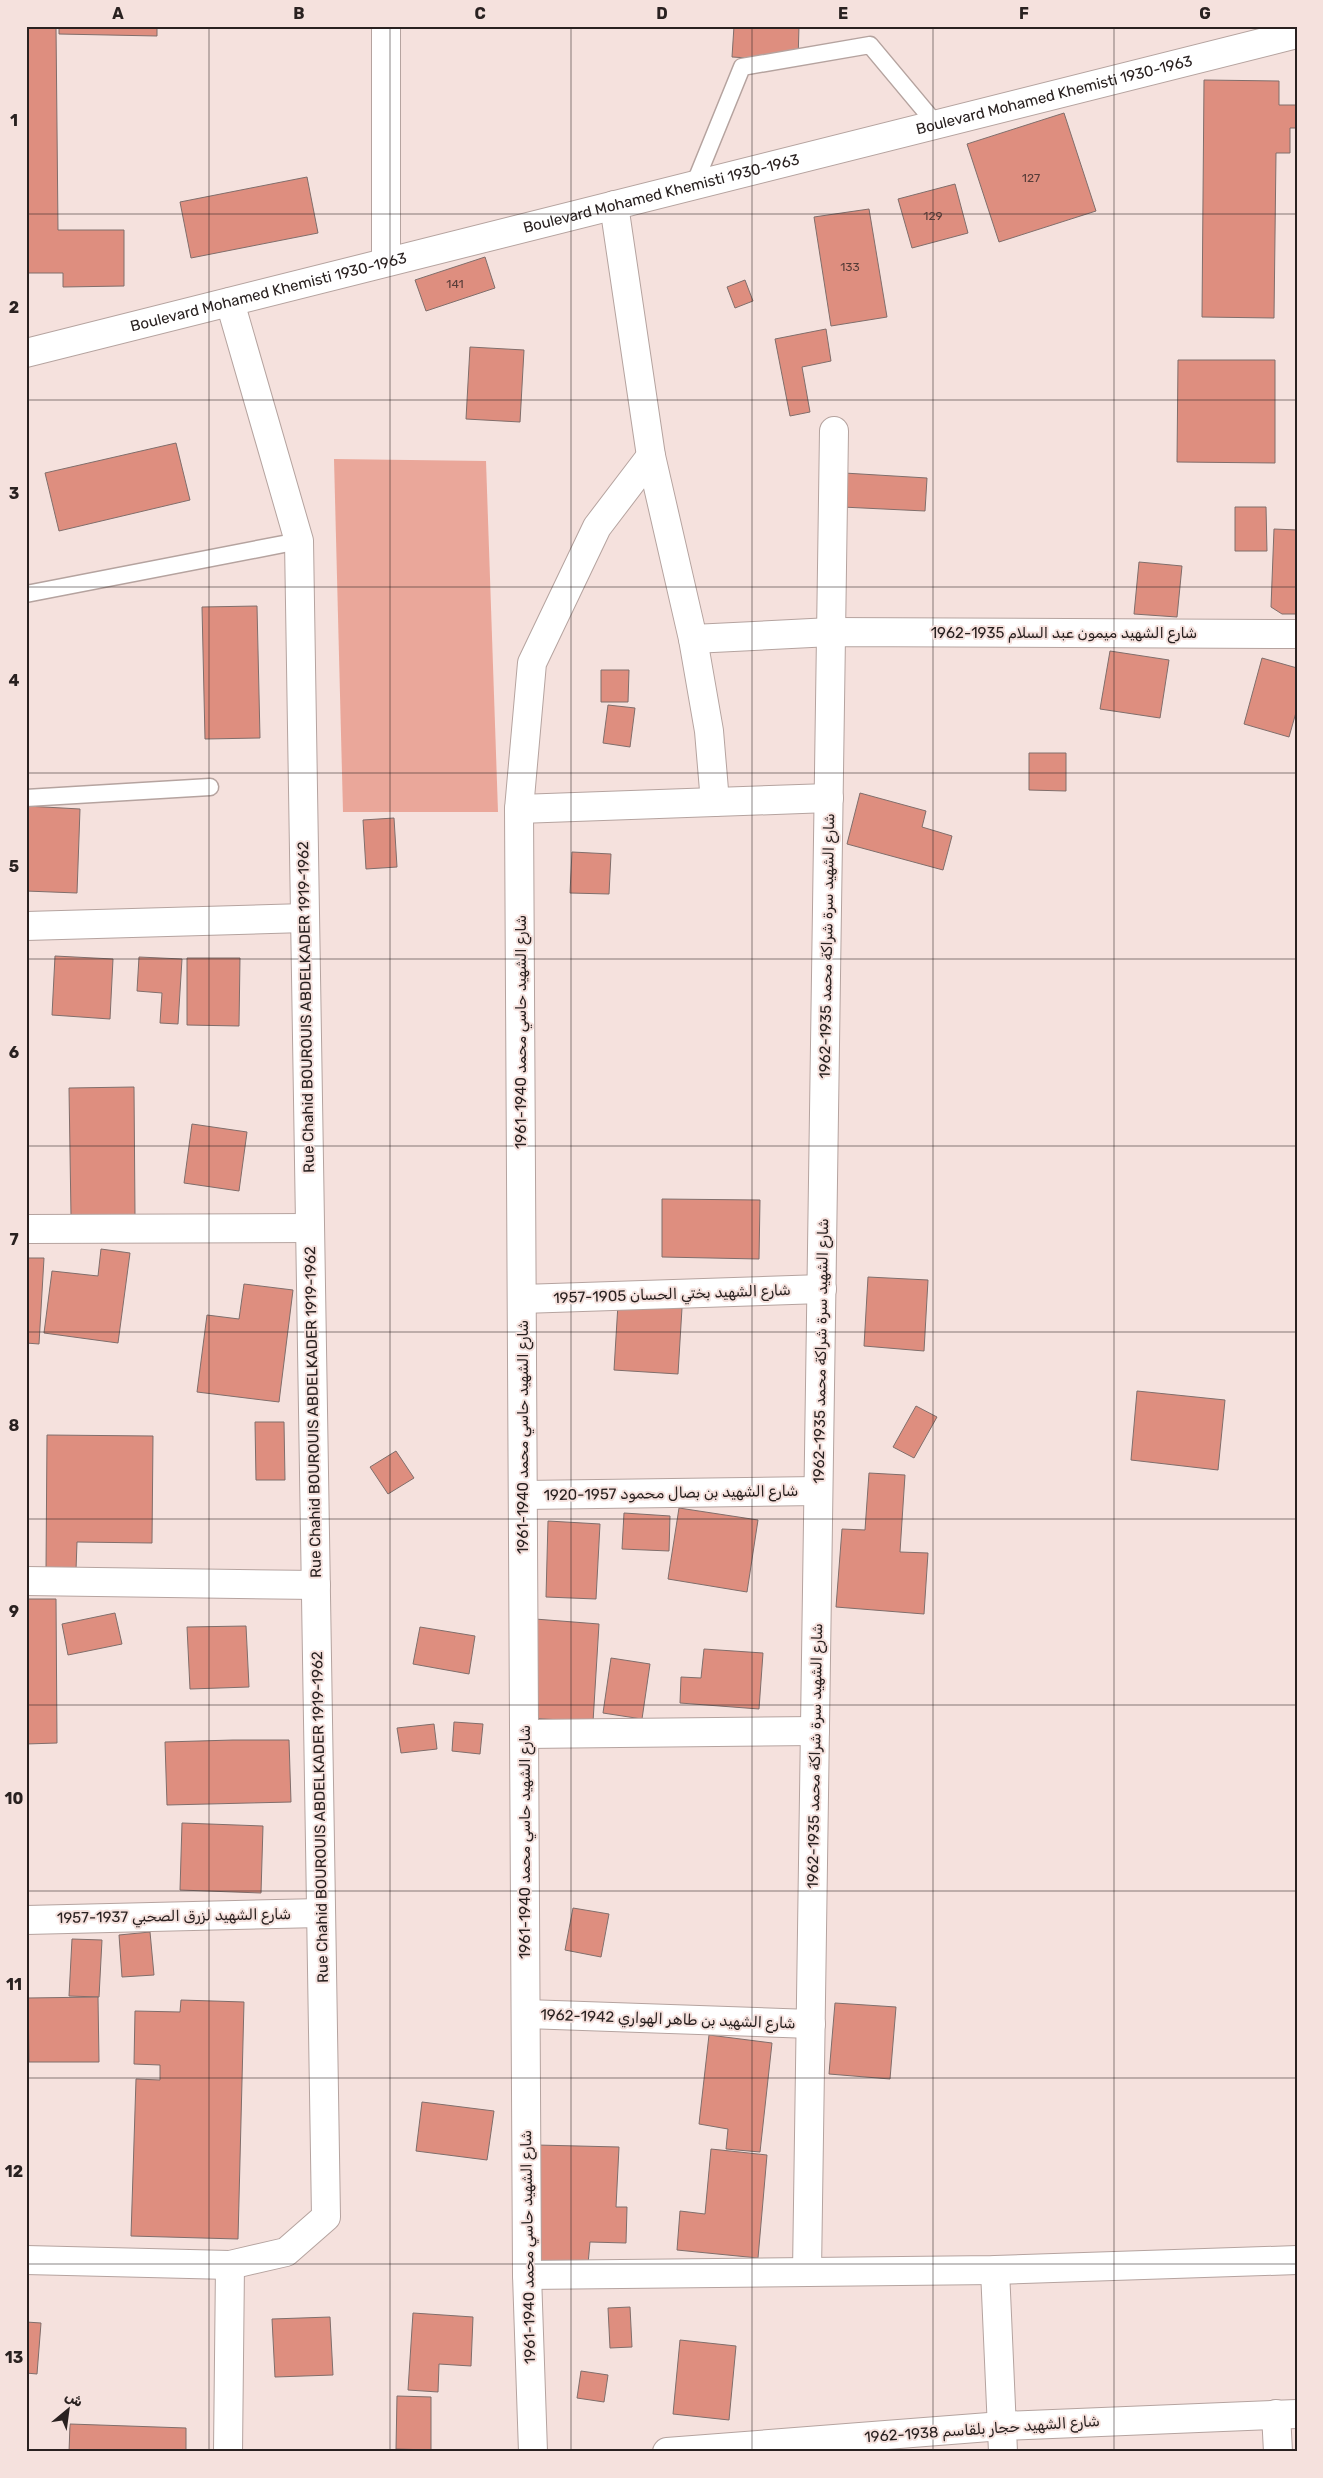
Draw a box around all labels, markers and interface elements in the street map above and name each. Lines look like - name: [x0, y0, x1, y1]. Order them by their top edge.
- text: A: [112, 4, 124, 23]
- text: B: [293, 4, 305, 23]
- text: C: [474, 4, 486, 23]
- text: D: [656, 4, 668, 23]
- text: E: [838, 4, 848, 23]
- text: F: [1019, 4, 1029, 23]
- text: G: [1199, 4, 1211, 23]
- street label: Boulevard Mohamed Khemisti 1930-1963: [914, 52, 1194, 138]
- text: 1: [10, 111, 18, 130]
- street label: Boulevard Mohamed Khemisti 1930-1963: [521, 150, 801, 237]
- house number: 127: [1022, 171, 1040, 185]
- house number: 129: [923, 209, 943, 223]
- street label: Boulevard Mohamed Khemisti 1930-1963: [128, 249, 409, 335]
- house number: 133: [840, 260, 860, 274]
- house number: 141: [446, 277, 464, 291]
- text: 2: [9, 298, 19, 317]
- text: 3: [9, 484, 19, 503]
- street label: شارع الشهيد ميمون عبد السلام 1935-1962: [931, 624, 1197, 644]
- text: 4: [9, 671, 20, 690]
- street label: شارع الشهيد سرة شراكة محمد 1935-1962: [816, 813, 840, 1079]
- street label: Rue Chahid BOUROUIS ABDELKADER 1919-1962: [294, 841, 318, 1173]
- text: 5: [9, 857, 19, 876]
- street label: شارع الشهيد حاسي محمد 1940-1961: [512, 915, 533, 1149]
- text: 6: [9, 1043, 19, 1062]
- street label: شارع الشهيد سرة شراكة محمد 1935-1962: [810, 1218, 834, 1484]
- text: 7: [9, 1230, 19, 1249]
- street label: Rue Chahid BOUROUIS ABDELKADER 1919-1962: [301, 1246, 325, 1578]
- street label: شارع الشهيد بختي الحسان 1905-1957: [553, 1281, 791, 1310]
- street label: شارع الشهيد حاسي محمد 1940-1961: [514, 1320, 535, 1554]
- text: 8: [9, 1416, 20, 1435]
- street label: شارع الشهيد بن بصال محمود 1957-1920: [543, 1482, 799, 1506]
- text: 9: [9, 1602, 19, 1621]
- street label: شارع الشهيد سرة شراكة محمد 1935-1962: [804, 1623, 828, 1889]
- street label: Rue Chahid BOUROUIS ABDELKADER 1919-1962: [308, 1651, 332, 1983]
- street label: شارع الشهيد حاسي محمد 1940-1961: [516, 1725, 537, 1959]
- text: 10: [5, 1789, 24, 1808]
- street label: شارع الشهيد لزرق الصحبي 1937-1957: [57, 1905, 291, 1930]
- text: 11: [6, 1975, 22, 1994]
- street label: شارع الشهيد بن طاهر الهواري 1942-1962: [540, 2006, 796, 2034]
- street label: شارع الشهيد حاسي محمد 1940-1961: [517, 2130, 542, 2364]
- text: 12: [5, 2162, 23, 2181]
- text: 13: [5, 2348, 23, 2367]
- north arrow: [42, 2386, 92, 2436]
- text: ش: [62, 2387, 86, 2411]
- street label: شارع الشهيد حجار بلقاسم 1938-1962: [864, 2412, 1100, 2448]

